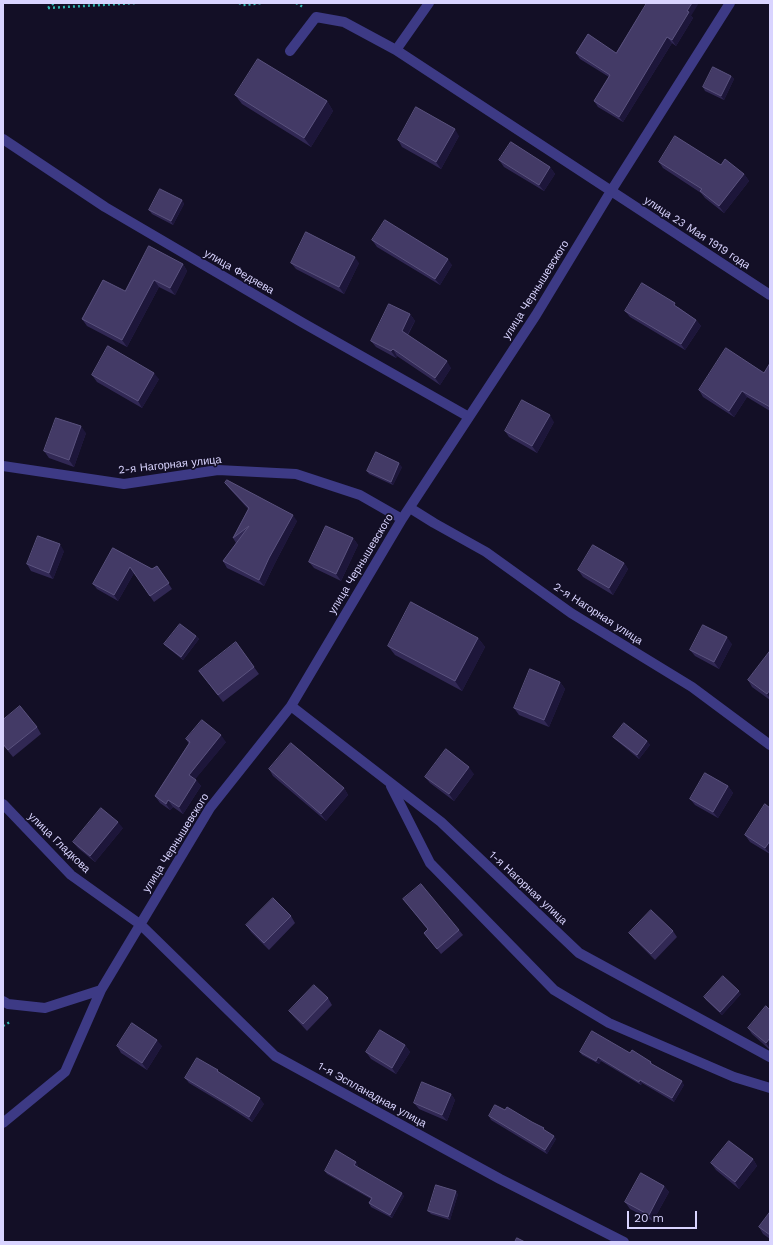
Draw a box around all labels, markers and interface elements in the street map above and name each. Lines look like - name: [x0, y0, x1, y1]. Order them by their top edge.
- street label: улица 23 Мая 1919 года: [642, 194, 752, 272]
- street label: улица Чернышевского: [500, 238, 572, 342]
- street label: улица Федяева: [202, 247, 276, 297]
- street label: 2-я Нагорная улица: [118, 453, 222, 477]
- street label: улица Чернышевского: [326, 511, 396, 617]
- street label: 2-я Нагорная улица: [551, 580, 645, 648]
- street label: улица Чернышевского: [140, 791, 212, 895]
- street label: улица Гладкова: [25, 810, 93, 876]
- street label: 1-я Нагорная улица: [486, 848, 570, 928]
- street label: 1-я Эспланадная улица: [315, 1060, 429, 1130]
- scale bar: [629, 1203, 699, 1229]
- text: 20 m: [634, 1211, 664, 1225]

